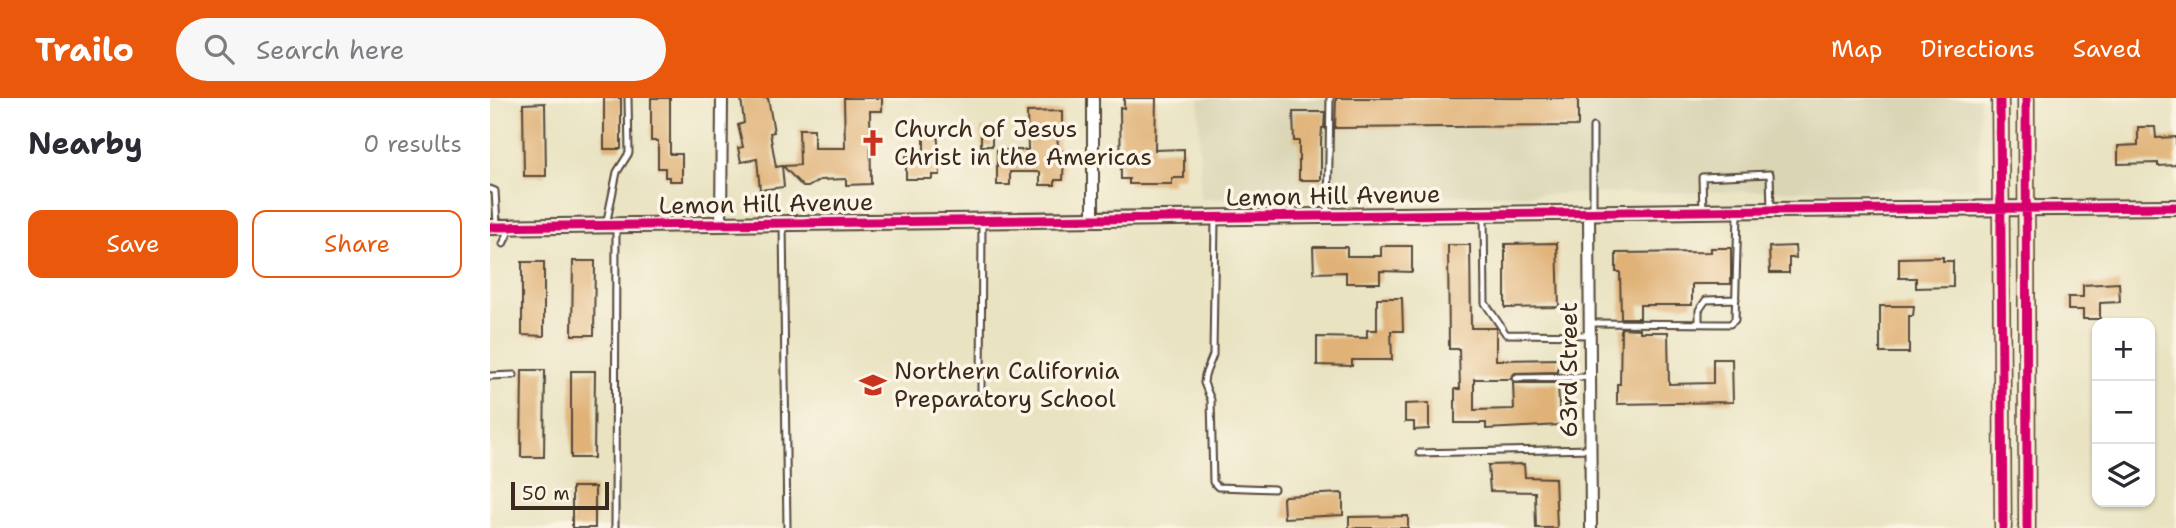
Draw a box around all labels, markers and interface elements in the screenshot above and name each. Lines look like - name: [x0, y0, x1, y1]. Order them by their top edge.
- search box: [176, 18, 666, 81]
- text: Trailo: [35, 27, 134, 72]
- icon: search: [200, 30, 238, 68]
- text: Search here: [256, 32, 405, 67]
- text: Map: [1831, 33, 1882, 65]
- text: Directions: [1920, 33, 2035, 65]
- text: Saved: [2073, 33, 2141, 65]
- place label: Church of Jesus Christ in the Americas: [894, 113, 1152, 173]
- text: Nearby: [28, 123, 143, 164]
- church icon: Church of Jesus Christ in the Americas: [858, 128, 888, 158]
- text: 0 results: [363, 129, 462, 159]
- street label: Lemon Hill Avenue: [1225, 178, 1441, 214]
- street label: Lemon Hill Avenue: [658, 186, 874, 222]
- button: Save: [28, 210, 238, 278]
- button: Share: [252, 210, 462, 278]
- street label: 63rd Street: [1553, 302, 1585, 438]
- map controls: [2092, 318, 2155, 507]
- button: +: [2092, 318, 2155, 381]
- place label: Northern California Preparatory School: [894, 355, 1119, 415]
- school or university icon: Northern California Preparatory School: [858, 370, 888, 400]
- button: −: [2092, 381, 2155, 444]
- button: layers: [2092, 444, 2155, 507]
- scale bar: [511, 479, 609, 511]
- text: 50 m: [522, 481, 570, 506]

